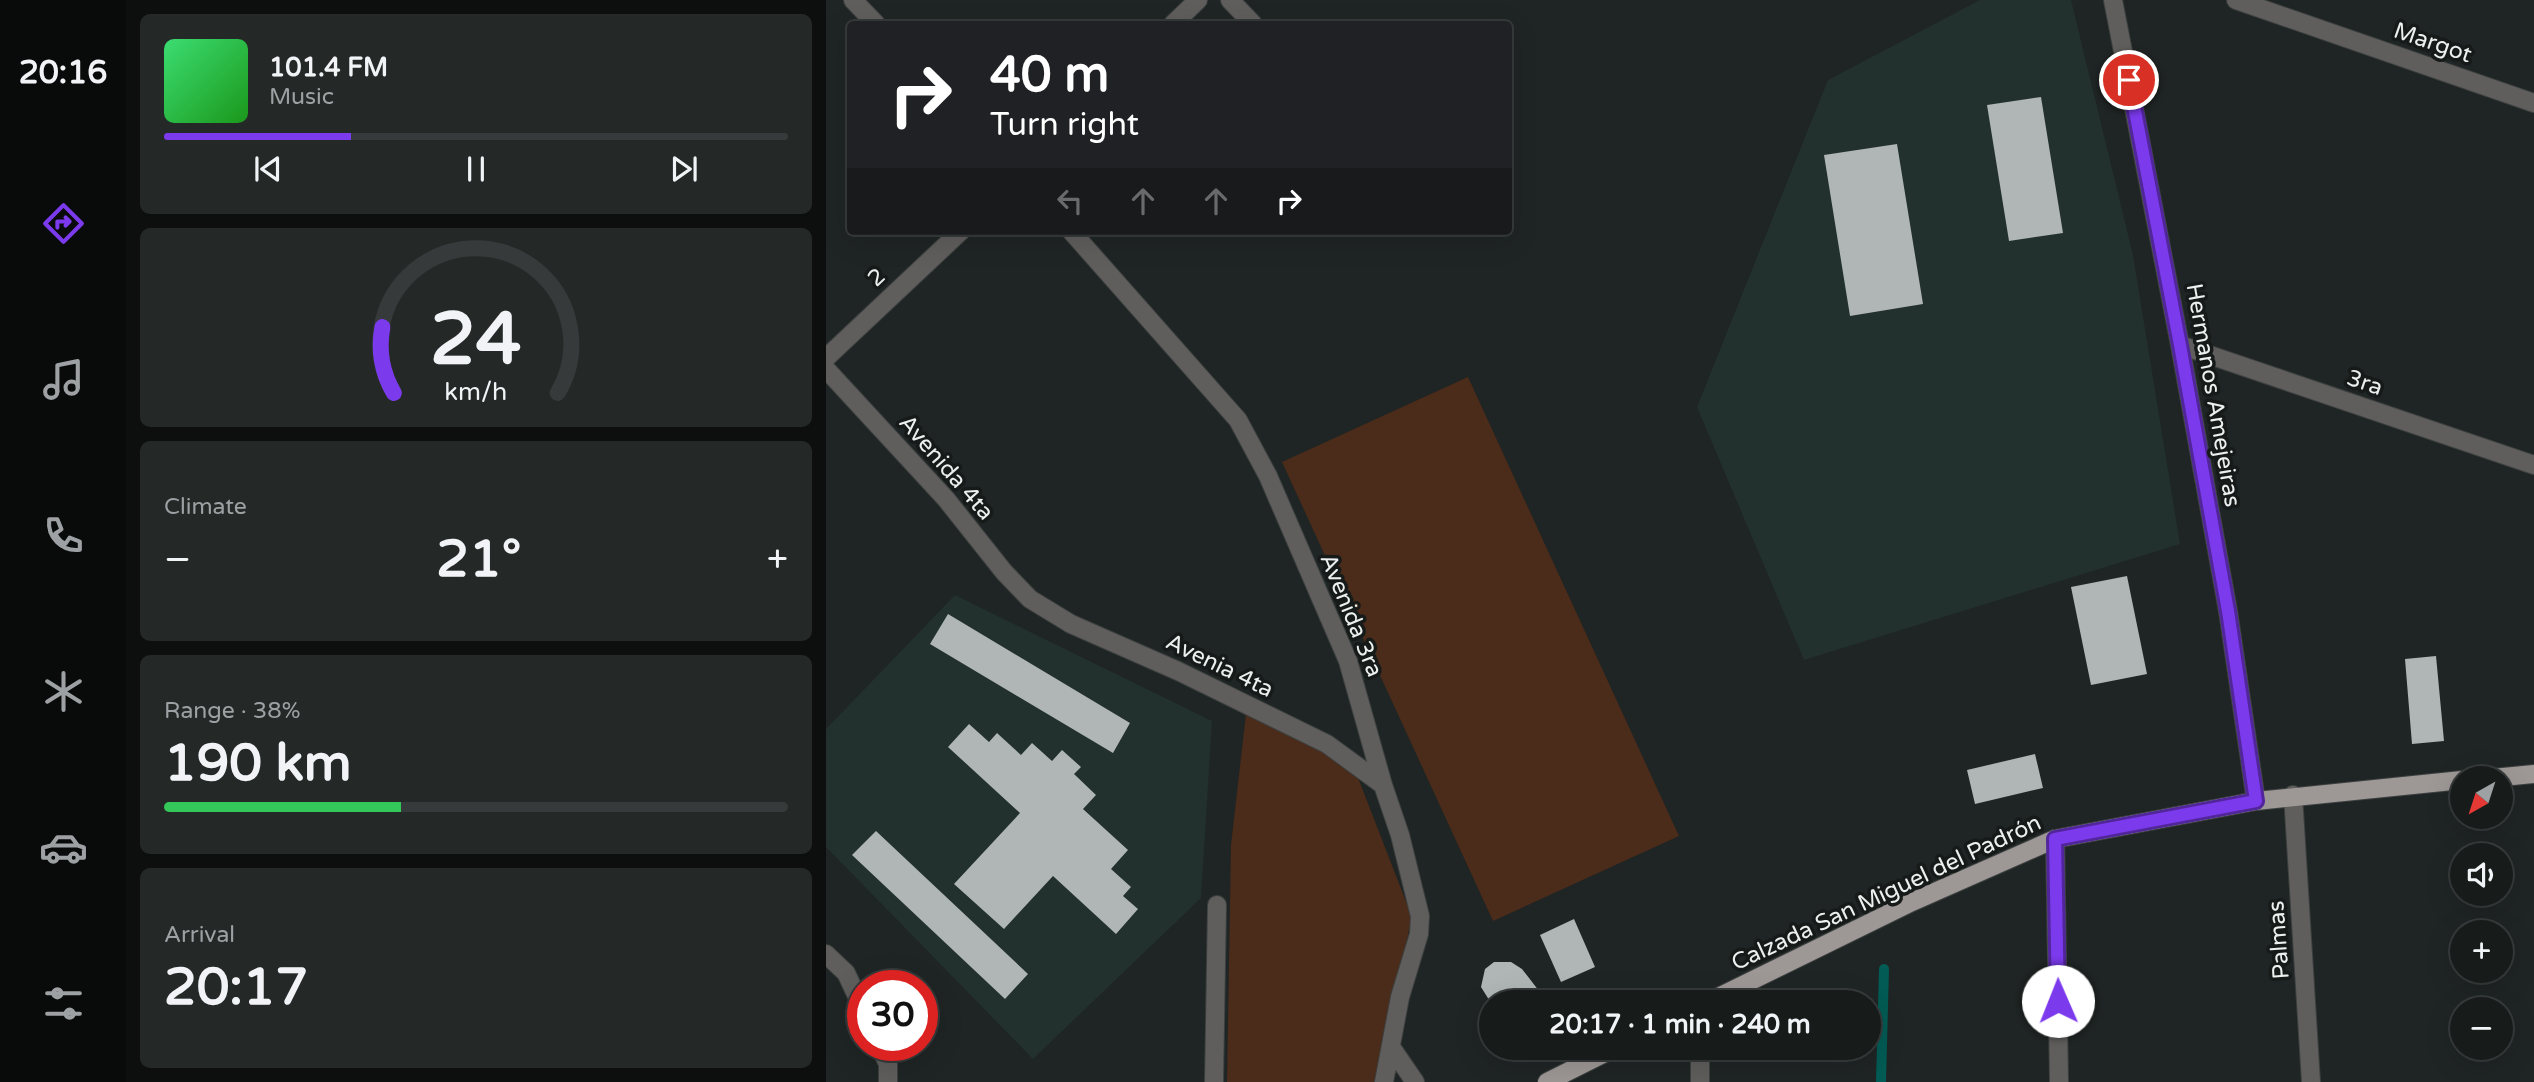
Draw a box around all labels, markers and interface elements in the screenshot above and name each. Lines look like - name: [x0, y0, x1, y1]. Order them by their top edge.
- street label: Margot: [2390, 17, 2476, 69]
- text: 40 m: [990, 46, 1109, 105]
- icon: right: [875, 49, 966, 140]
- pin: [2099, 50, 2159, 110]
- text: 101.4 FM: [269, 52, 388, 83]
- text: 20:16: [19, 54, 107, 92]
- icon: arrive: [2110, 61, 2148, 99]
- text: Music: [269, 83, 334, 111]
- text: Turn right: [990, 106, 1139, 144]
- icon: previous: [249, 150, 287, 188]
- icon: pause: [457, 150, 495, 188]
- icon: next: [665, 150, 703, 188]
- icon: left: [1051, 182, 1089, 220]
- icon: ahead: [1124, 182, 1162, 220]
- icon: ahead: [1197, 182, 1235, 220]
- icon: right: [1270, 182, 1308, 220]
- icon: directions: [39, 199, 88, 248]
- street label: 2: [862, 263, 892, 293]
- street label: Hermanos Amejeiras: [2180, 281, 2246, 509]
- text: 24: [430, 297, 522, 385]
- icon: music: [39, 355, 88, 404]
- street label: 3ra: [2343, 364, 2386, 402]
- text: km/h: [445, 377, 507, 407]
- street label: Avenida 4ta: [893, 409, 1000, 526]
- text: Climate: [164, 493, 247, 521]
- icon: phone: [39, 511, 88, 560]
- text: 21°: [436, 528, 521, 591]
- text: −: [164, 537, 191, 583]
- text: +: [767, 537, 788, 583]
- street label: Avenida 3ra: [1314, 550, 1389, 681]
- street label: Avenia 4ta: [1161, 628, 1278, 704]
- icon: climate: [39, 667, 88, 716]
- text: Range · 38%: [164, 697, 300, 725]
- text: 190 km: [164, 732, 352, 795]
- north arrow: [2450, 766, 2513, 830]
- map controls: [2450, 766, 2513, 1060]
- street label: Calzada San Miguel del Padrón: [1727, 809, 2046, 977]
- icon: car: [39, 823, 88, 872]
- button: sound: [2450, 843, 2513, 906]
- street label: Palmas: [2262, 900, 2296, 980]
- button: +: [2450, 920, 2513, 983]
- text: Arrival: [164, 921, 235, 949]
- text: 20:17: [164, 956, 308, 1019]
- position arrow: [2021, 964, 2095, 1038]
- speed limit sign: 30: [847, 970, 938, 1061]
- icon: filters: [39, 979, 88, 1028]
- button: −: [2450, 997, 2513, 1060]
- text: 20:17 · 1 min · 240 m: [1549, 1009, 1811, 1040]

